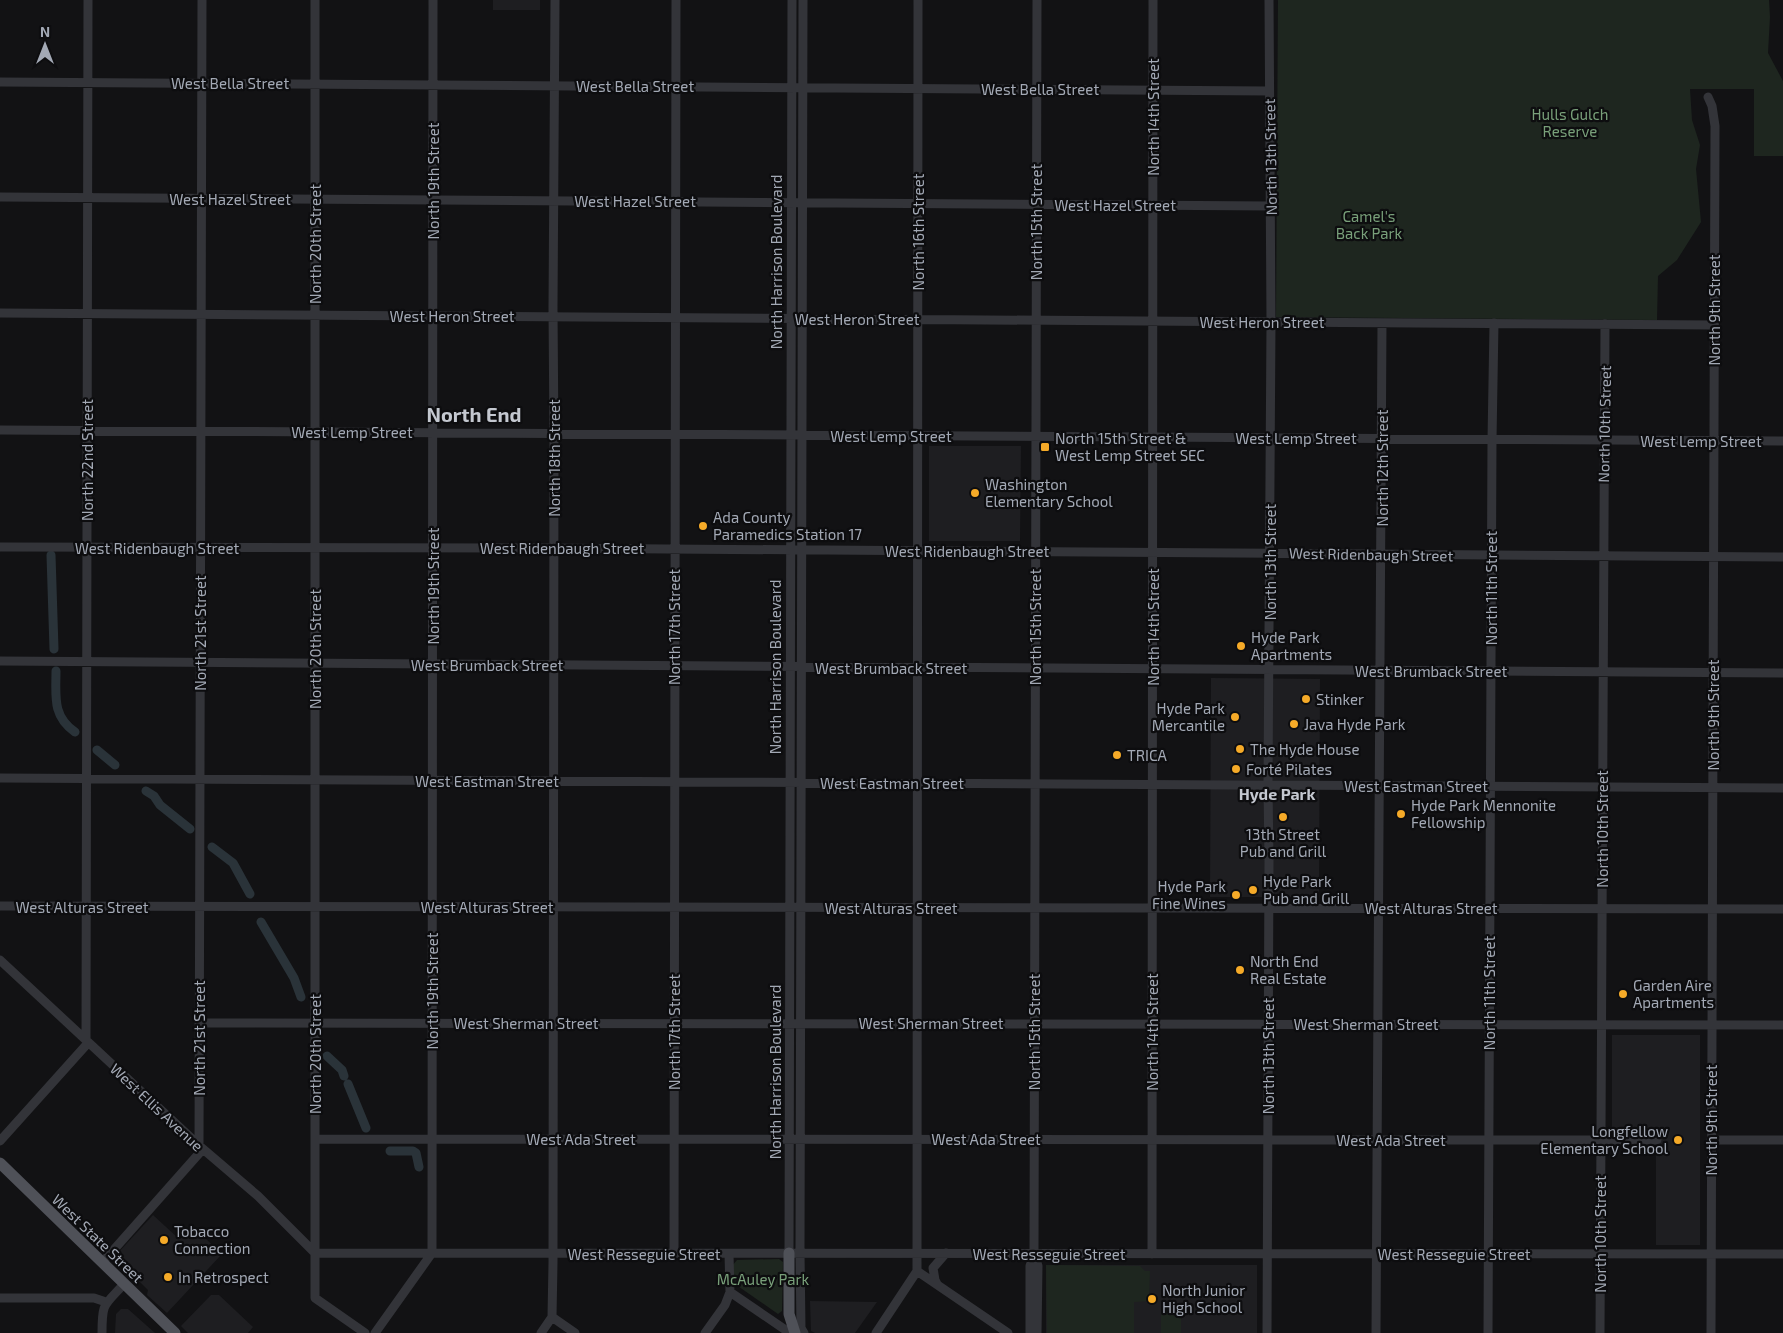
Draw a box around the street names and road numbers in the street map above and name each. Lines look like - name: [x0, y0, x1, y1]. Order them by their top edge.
- street label: North 14th Street: [1144, 58, 1162, 176]
- street label: West Bella Street: [171, 74, 289, 92]
- street label: West Bella Street: [576, 77, 694, 95]
- street label: West Bella Street: [981, 80, 1099, 98]
- street label: North 13th Street: [1260, 98, 1280, 215]
- street label: North 19th Street: [424, 122, 442, 239]
- street label: North 15th Street: [1027, 164, 1045, 280]
- street label: North 16th Street: [909, 173, 927, 290]
- street label: North Harrison Boulevard: [767, 175, 785, 349]
- street label: North 20th Street: [306, 184, 324, 304]
- street label: West Hazel Street: [169, 190, 291, 208]
- street label: West Hazel Street: [574, 192, 696, 210]
- street label: West Hazel Street: [1054, 196, 1176, 214]
- street label: North 9th Street: [1705, 254, 1723, 365]
- street label: West Heron Street: [390, 307, 515, 325]
- street label: West Heron Street: [795, 310, 920, 328]
- street label: West Heron Street: [1200, 313, 1325, 331]
- street label: North 10th Street: [1594, 365, 1614, 483]
- street label: North 22nd Street: [78, 399, 96, 521]
- street label: North 18th Street: [545, 399, 563, 517]
- street label: North 12th Street: [1373, 409, 1391, 526]
- street label: West Lemp Street: [291, 423, 413, 441]
- street label: West Lemp Street: [830, 427, 952, 445]
- street label: West Lemp Street: [1235, 429, 1357, 447]
- street label: West Lemp Street: [1640, 432, 1762, 450]
- street label: North 13th Street: [1261, 503, 1279, 620]
- street label: North 19th Street: [424, 527, 442, 644]
- street label: North 11th Street: [1482, 531, 1500, 645]
- street label: West Ridenbaugh Street: [75, 539, 240, 557]
- street label: West Ridenbaugh Street: [480, 539, 645, 557]
- street label: West Ridenbaugh Street: [885, 542, 1050, 560]
- street label: West Ridenbaugh Street: [1289, 544, 1454, 564]
- street label: North 14th Street: [1144, 568, 1162, 686]
- street label: North 17th Street: [665, 569, 683, 685]
- street label: North 15th Street: [1026, 569, 1044, 685]
- street label: North 21st Street: [191, 575, 209, 691]
- street label: North Harrison Boulevard: [766, 580, 784, 754]
- street label: North 20th Street: [306, 589, 324, 709]
- street label: West Brumback Street: [411, 656, 563, 674]
- street label: West Brumback Street: [815, 659, 967, 677]
- street label: North 9th Street: [1704, 659, 1722, 770]
- street label: West Brumback Street: [1355, 662, 1507, 680]
- street label: North 10th Street: [1593, 770, 1611, 888]
- street label: West Eastman Street: [415, 772, 559, 790]
- street label: West Eastman Street: [820, 774, 964, 792]
- street label: West Eastman Street: [1344, 777, 1488, 795]
- street label: West Alturas Street: [15, 898, 149, 916]
- street label: West Alturas Street: [420, 898, 554, 916]
- street label: West Alturas Street: [824, 899, 958, 917]
- street label: West Alturas Street: [1364, 899, 1498, 917]
- street label: North 19th Street: [423, 932, 441, 1049]
- street label: North 11th Street: [1480, 936, 1498, 1050]
- street label: North 14th Street: [1143, 973, 1161, 1091]
- street label: North 17th Street: [665, 974, 683, 1090]
- street label: North 15th Street: [1025, 974, 1043, 1090]
- street label: North 21st Street: [190, 980, 208, 1096]
- street label: North Harrison Boulevard: [766, 985, 784, 1159]
- street label: North 20th Street: [306, 994, 324, 1114]
- street label: North 13th Street: [1259, 997, 1277, 1114]
- street label: West Sherman Street: [453, 1014, 599, 1032]
- street label: West Sherman Street: [858, 1014, 1004, 1032]
- street label: West Sherman Street: [1293, 1015, 1439, 1033]
- street label: West Ellis Avenue: [107, 1059, 207, 1155]
- street label: North 9th Street: [1702, 1064, 1720, 1175]
- street label: West Ada Street: [526, 1130, 636, 1148]
- street label: West Ada Street: [931, 1130, 1041, 1148]
- street label: West Ada Street: [1336, 1131, 1446, 1149]
- street label: North 10th Street: [1591, 1175, 1609, 1293]
- street label: West State Street: [49, 1190, 148, 1286]
- street label: West Resseguie Street: [568, 1245, 721, 1263]
- street label: West Resseguie Street: [973, 1245, 1126, 1263]
- street label: West Resseguie Street: [1378, 1245, 1531, 1263]

